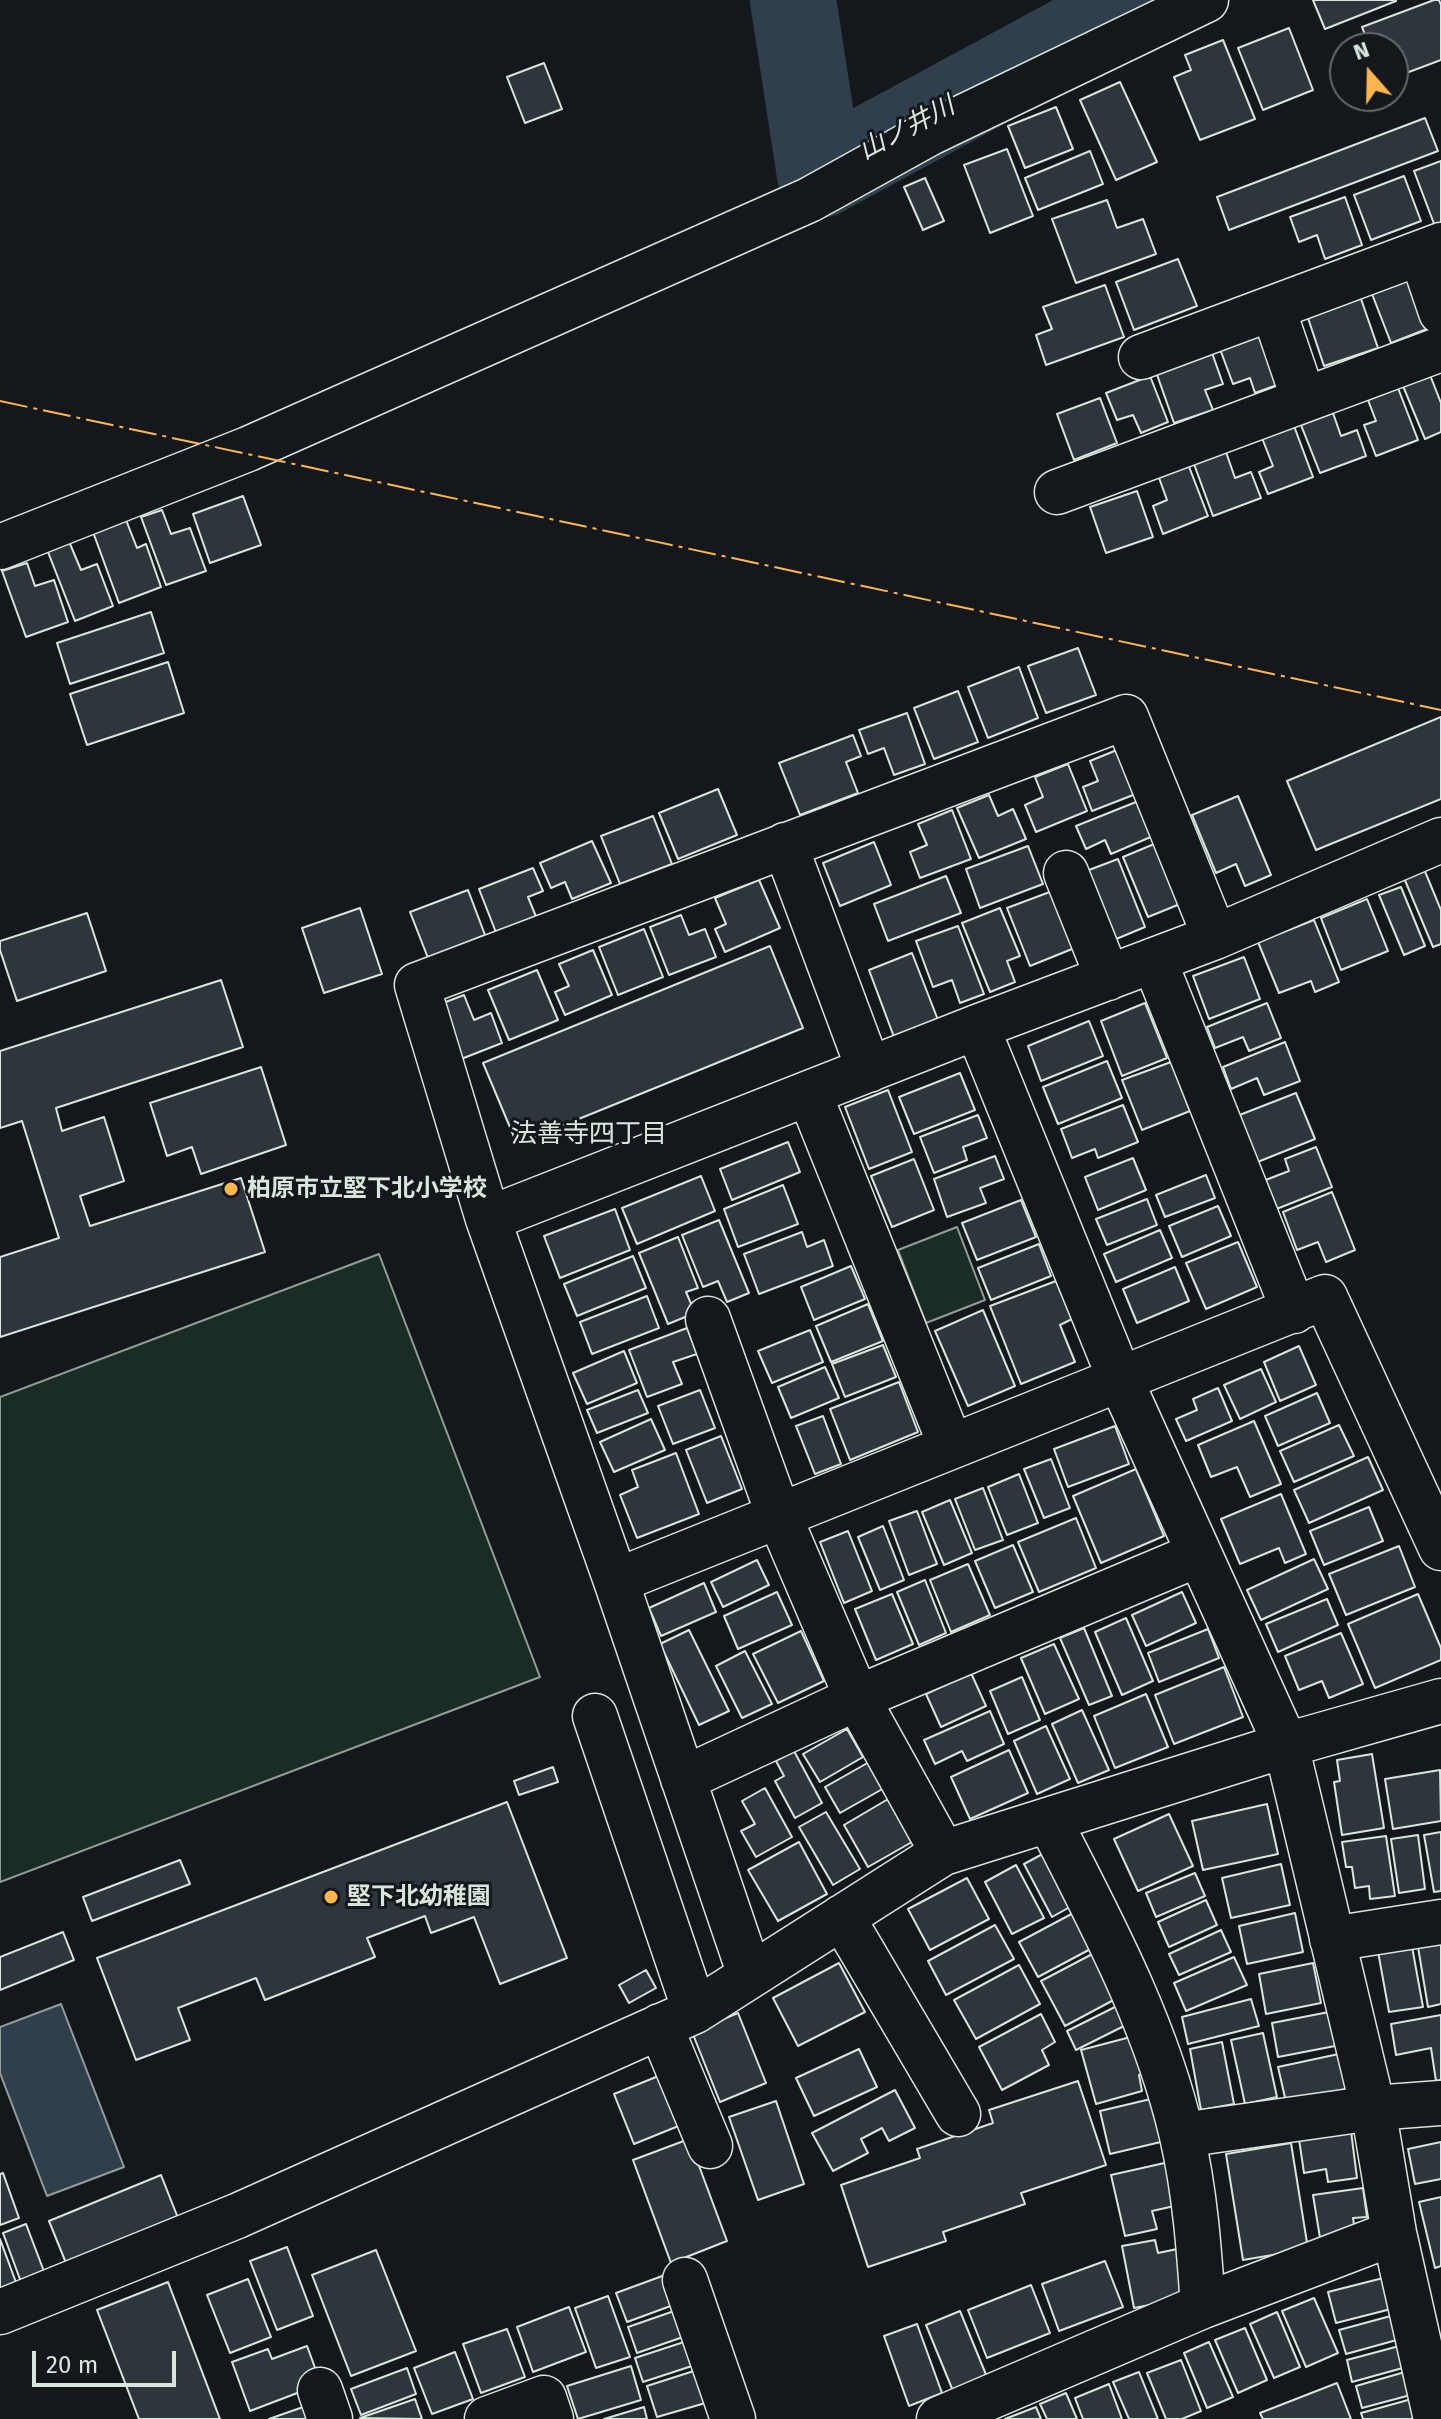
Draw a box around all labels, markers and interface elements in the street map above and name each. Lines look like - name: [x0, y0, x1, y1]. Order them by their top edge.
- north arrow: [1329, 32, 1409, 112]
- text: N: [1350, 36, 1373, 66]
- water label: 山ノ井川: [854, 91, 960, 167]
- district label: 法善寺四丁目: [511, 1119, 667, 1151]
- place label: 柏原市立堅下北小学校: [247, 1175, 487, 1203]
- marker: 柏原市立堅下北小学校: [222, 1180, 240, 1198]
- place label: 堅下北幼稚園: [347, 1883, 491, 1911]
- marker: 堅下北幼稚園: [322, 1888, 340, 1906]
- scale bar: [36, 2335, 180, 2385]
- text: 20 m: [46, 2351, 98, 2379]

